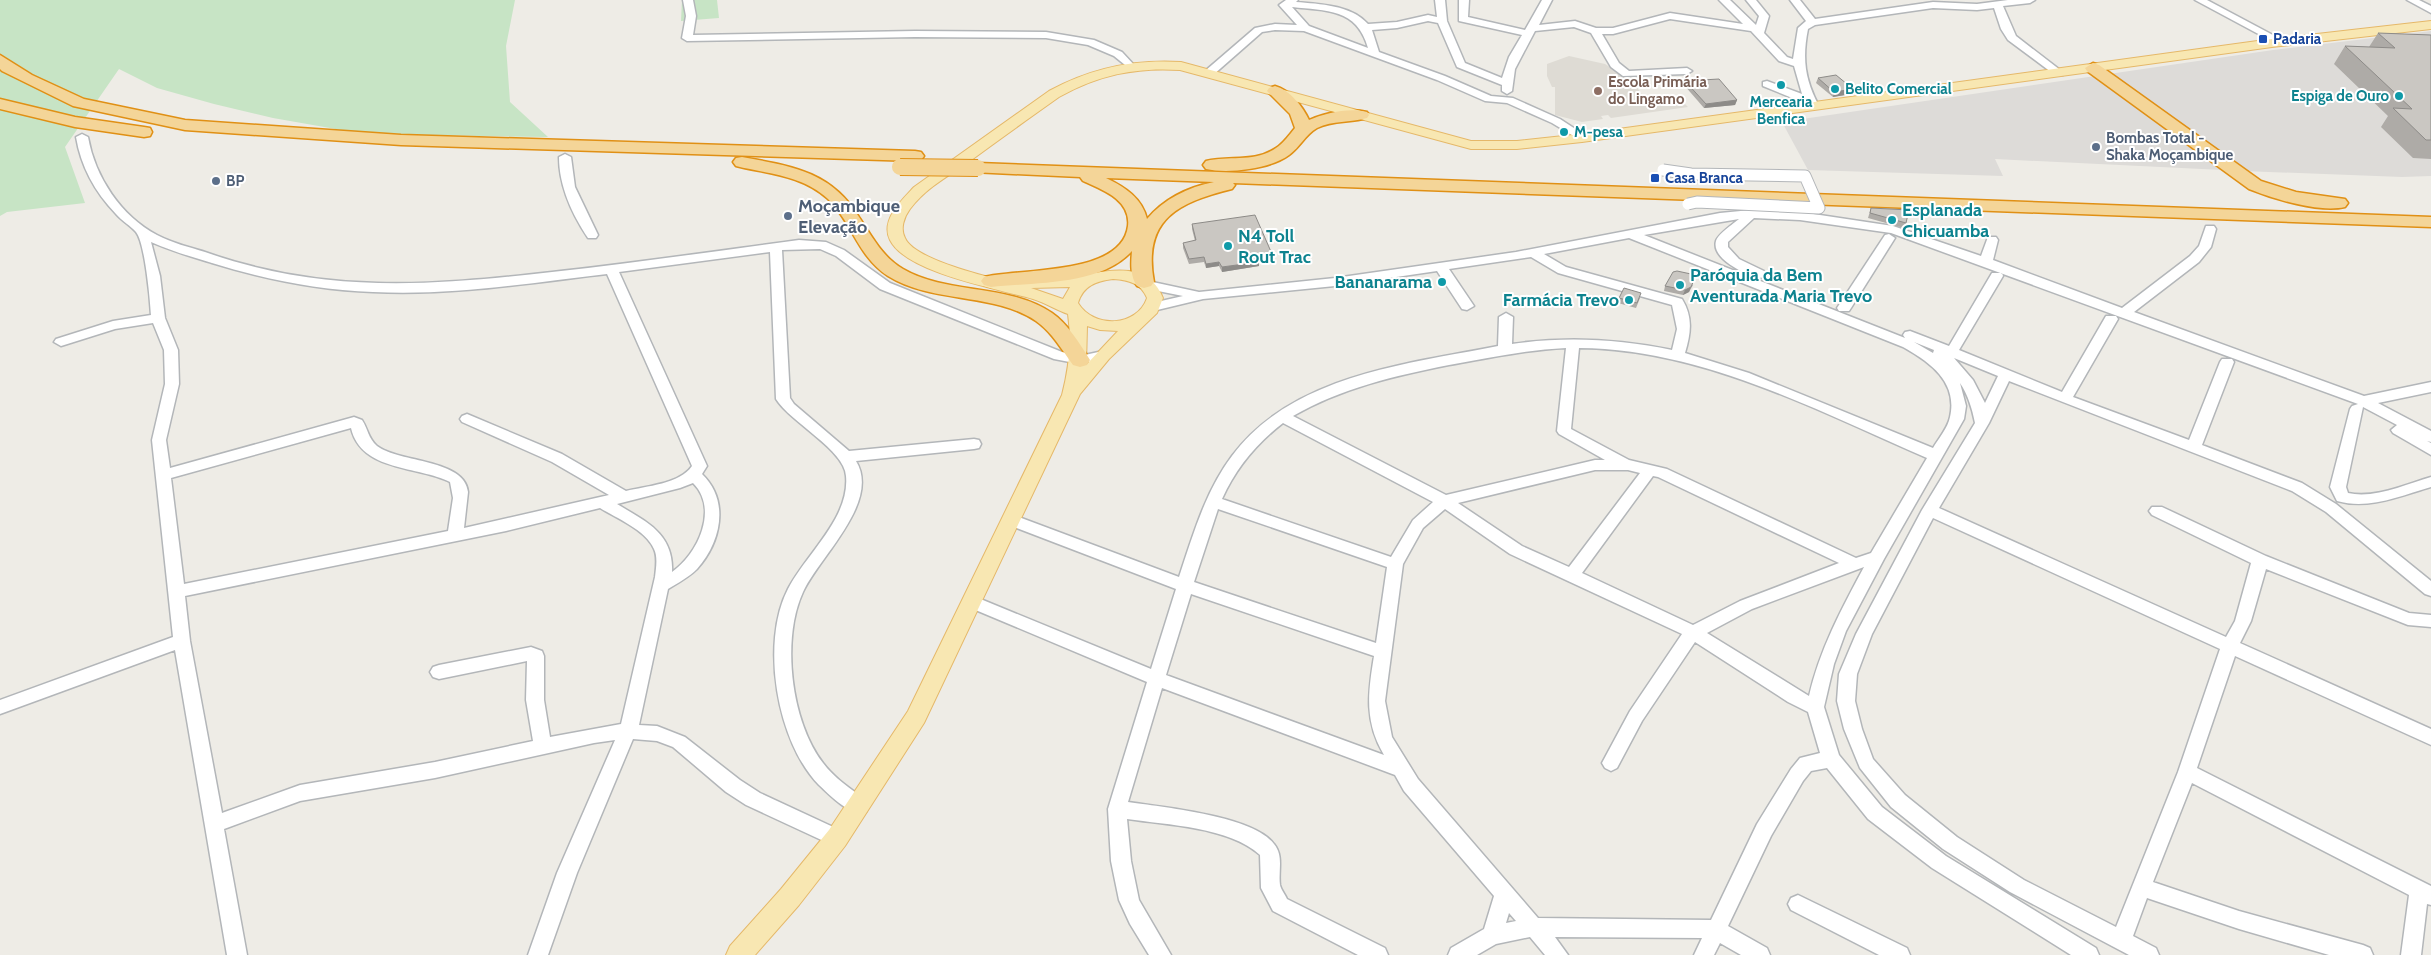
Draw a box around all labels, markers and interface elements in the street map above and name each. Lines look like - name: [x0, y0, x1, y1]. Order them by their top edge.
- place label: Padaria: [2273, 30, 2322, 48]
- marker: Padaria: [2257, 33, 2269, 45]
- place label: Escola Primária do Lingamo: [1608, 73, 1707, 108]
- marker: Mercearia Benfica: [1775, 79, 1787, 91]
- place label: Belito Comercial: [1845, 80, 1952, 98]
- marker: Belito Comercial: [1829, 83, 1841, 95]
- marker: Escola Primária do Lingamo: [1592, 85, 1604, 97]
- place label: Espiga de Ouro: [2291, 87, 2389, 105]
- marker: Espiga de Ouro: [2393, 90, 2405, 102]
- place label: Mercearia Benfica: [1750, 93, 1813, 128]
- place label: M-pesa: [1574, 123, 1623, 141]
- marker: M-pesa: [1558, 126, 1570, 138]
- place label: Bombas Total - Shaka Moçambique: [2106, 129, 2234, 164]
- marker: Bombas Total - Shaka Moçambique: [2090, 141, 2102, 153]
- place label: Casa Branca: [1665, 169, 1744, 187]
- place label: BP: [226, 172, 244, 190]
- marker: Casa Branca: [1649, 172, 1661, 184]
- marker: BP: [210, 175, 222, 187]
- place label: Moçambique Elevação: [798, 195, 900, 238]
- place label: Esplanada Chicuamba: [1902, 199, 1989, 242]
- marker: Moçambique Elevação: [782, 210, 794, 222]
- marker: Esplanada Chicuamba: [1886, 214, 1898, 226]
- place label: N4 Toll Rout Trac: [1238, 225, 1311, 268]
- marker: N4 Toll Rout Trac: [1222, 240, 1234, 252]
- place label: Paróquia da Bem Aventurada Maria Trevo: [1690, 264, 1872, 307]
- place label: Bananarama: [1335, 271, 1432, 293]
- marker: Bananarama: [1436, 276, 1448, 288]
- marker: Paróquia da Bem Aventurada Maria Trevo: [1674, 279, 1686, 291]
- place label: Farmácia Trevo: [1503, 289, 1619, 311]
- marker: Farmácia Trevo: [1623, 294, 1635, 306]

